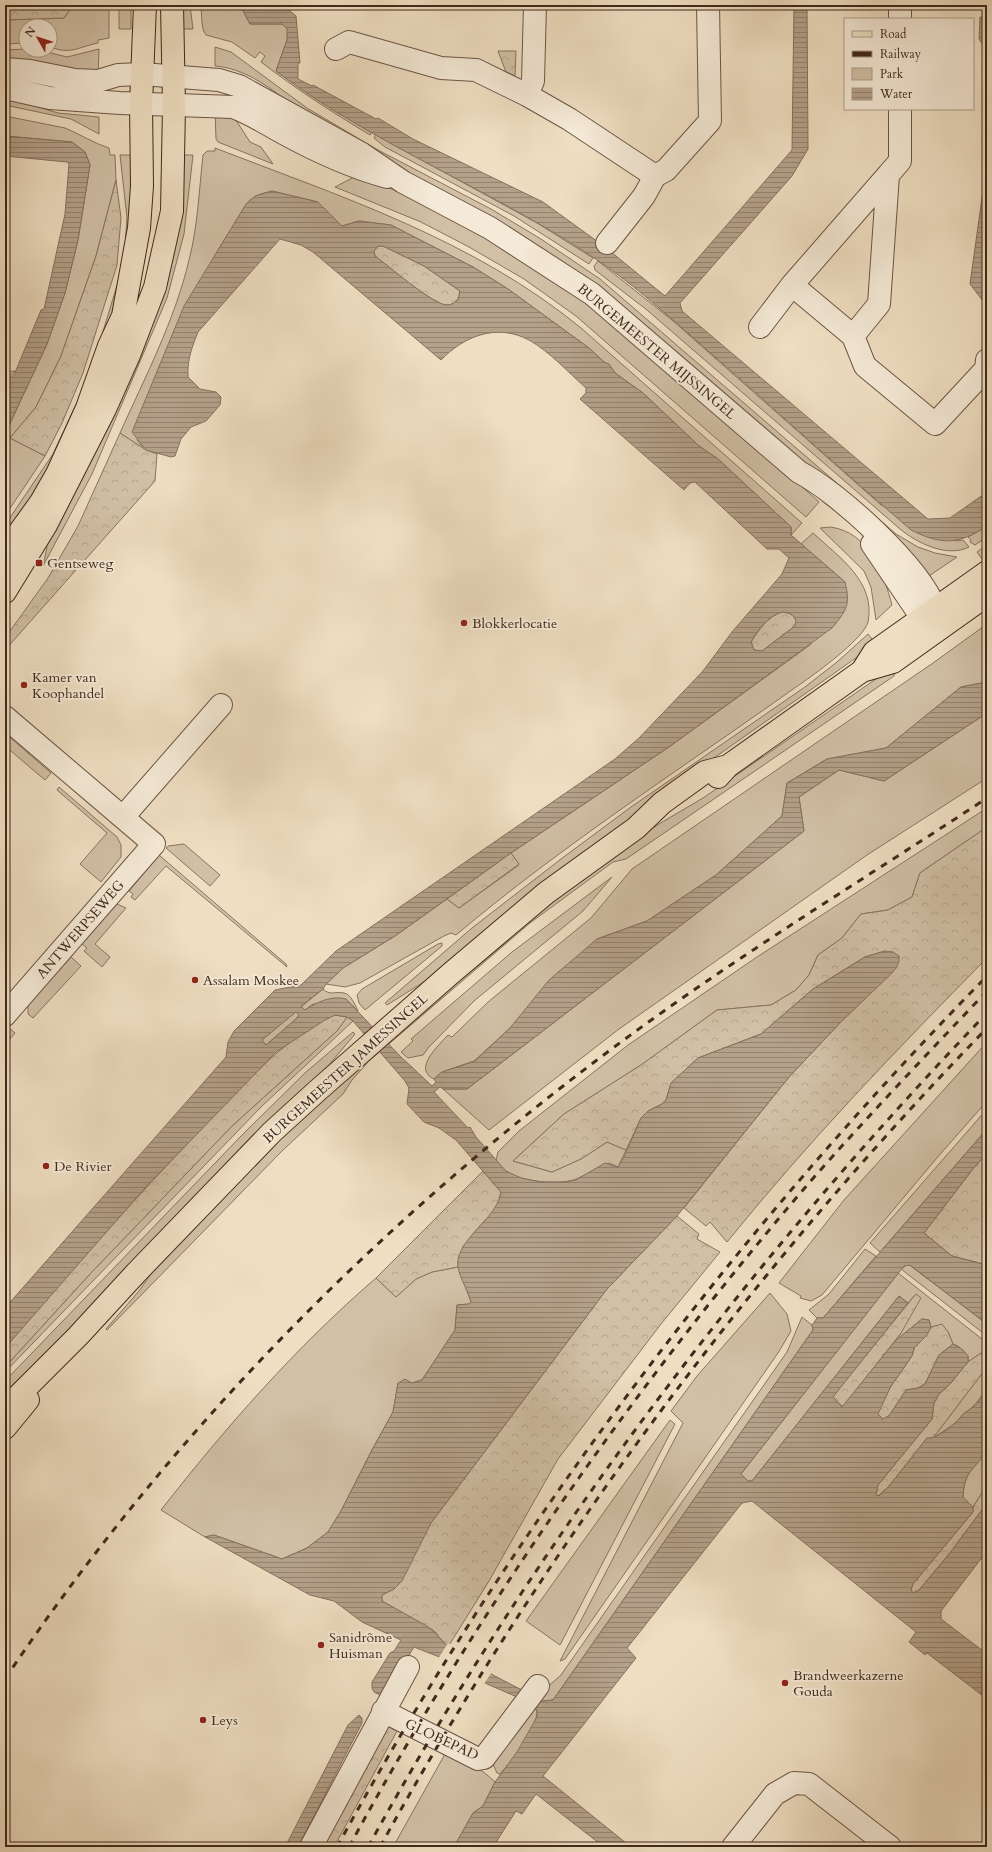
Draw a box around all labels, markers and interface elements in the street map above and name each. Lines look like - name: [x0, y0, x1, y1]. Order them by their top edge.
- north arrow: [18, 18, 58, 58]
- legend: [844, 18, 974, 110]
- text: N: [22, 23, 40, 40]
- text: Road: [880, 26, 907, 42]
- text: Railway: [880, 46, 922, 62]
- text: Park: [880, 66, 904, 82]
- text: Water: [879, 86, 913, 102]
- street label: BURGEMEESTER MIJSSINGEL: [573, 279, 741, 424]
- place label: Gentseweg: [47, 554, 113, 573]
- marker: Gentseweg: [34, 558, 44, 568]
- place label: Blokkerlocatie: [472, 614, 557, 633]
- marker: Blokkerlocatie: [459, 618, 469, 628]
- place label: Kamer van Koophandel: [32, 668, 105, 703]
- marker: Kamer van Koophandel: [19, 680, 29, 690]
- street label: ANTWERPSEWEG: [32, 876, 129, 983]
- place label: Assalam Moskee: [203, 971, 299, 990]
- marker: Assalam Moskee: [190, 975, 200, 985]
- street label: BURGEMEESTER JAMESSINGEL: [259, 989, 432, 1148]
- place label: De Rivier: [54, 1157, 113, 1176]
- marker: De Rivier: [41, 1161, 51, 1171]
- place label: Sanidrõme Huisman: [329, 1628, 392, 1663]
- marker: Sanidrõme Huisman: [316, 1640, 326, 1650]
- place label: Brandweerkazerne Gouda: [793, 1666, 904, 1701]
- marker: Brandweerkazerne Gouda: [780, 1678, 790, 1688]
- place label: Leys: [211, 1711, 238, 1730]
- street label: GLOBEPAD: [402, 1714, 482, 1765]
- marker: Leys: [198, 1715, 208, 1725]

